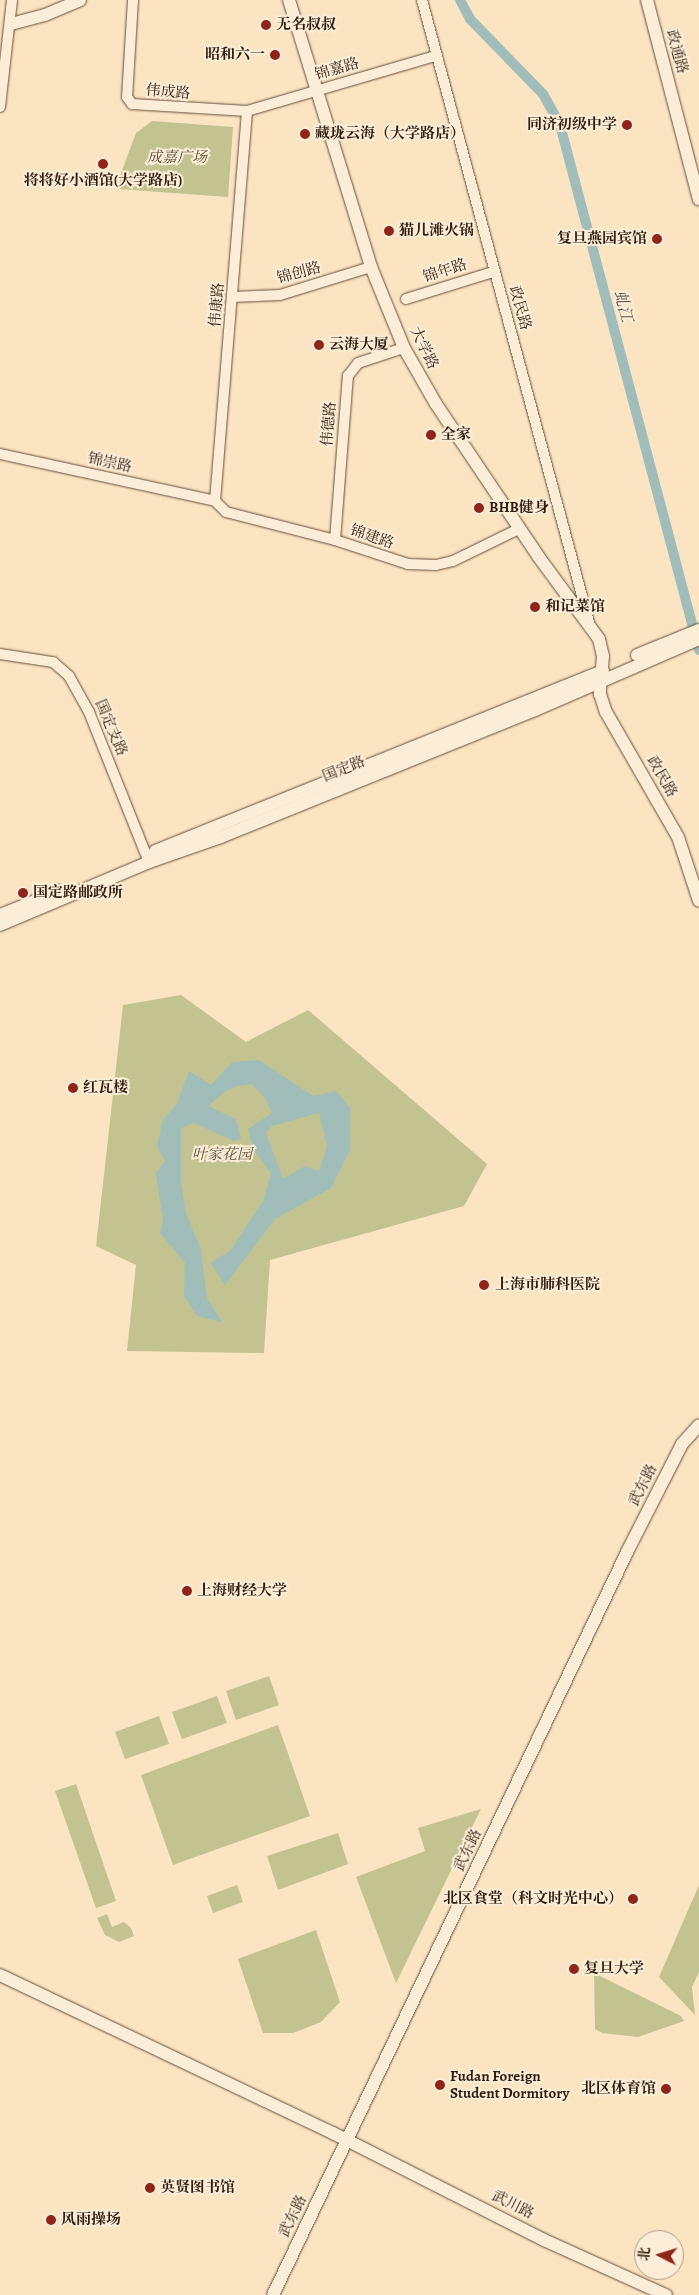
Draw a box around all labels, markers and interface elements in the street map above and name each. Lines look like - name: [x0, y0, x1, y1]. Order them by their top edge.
- place label: 无名叔叔: [276, 16, 336, 34]
- marker: 无名叔叔: [260, 19, 272, 31]
- street label: 政通路: [662, 28, 692, 76]
- place label: 昭和六一: [205, 46, 265, 64]
- marker: 昭和六一: [269, 49, 281, 61]
- street label: 锦嘉路: [313, 54, 361, 84]
- street label: 伟成路: [145, 81, 191, 103]
- place label: 同济初级中学: [527, 116, 617, 134]
- marker: 同济初级中学: [621, 119, 633, 131]
- place label: 藏珑云海（大学路店）: [315, 125, 465, 143]
- marker: 藏珑云海（大学路店）: [299, 128, 311, 140]
- park label: 成嘉广场: [147, 149, 207, 167]
- marker: 将将好小酒馆(大学路店): [97, 158, 109, 170]
- place label: 将将好小酒馆(大学路店): [24, 172, 182, 190]
- place label: 猫儿滩火锅: [399, 222, 474, 240]
- marker: 猫儿滩火锅: [383, 225, 395, 237]
- place label: 复旦燕园宾馆: [557, 230, 647, 248]
- marker: 复旦燕园宾馆: [651, 233, 663, 245]
- street label: 锦年路: [421, 255, 469, 287]
- street label: 锦创路: [275, 258, 323, 288]
- street label: 伟康路: [206, 282, 228, 328]
- street label: 政民路: [505, 284, 535, 332]
- water label: 虬江: [610, 288, 636, 324]
- street label: 大学路: [406, 324, 442, 372]
- place label: 云海大厦: [329, 336, 389, 354]
- marker: 云海大厦: [313, 339, 325, 351]
- street label: 伟德路: [318, 401, 340, 447]
- place label: 全家: [441, 426, 471, 444]
- marker: 全家: [425, 429, 437, 441]
- street label: 锦崇路: [86, 450, 134, 476]
- place label: BHB健身: [489, 499, 549, 517]
- marker: BHB健身: [473, 502, 485, 514]
- street label: 锦建路: [348, 521, 396, 553]
- place label: 和记菜馆: [545, 598, 605, 616]
- marker: 和记菜馆: [529, 601, 541, 613]
- street label: 国定支路: [91, 697, 131, 759]
- street label: 国定路: [320, 752, 368, 786]
- street label: 政民路: [643, 753, 681, 801]
- place label: 国定路邮政所: [33, 884, 123, 902]
- marker: 国定路邮政所: [17, 887, 29, 899]
- place label: 红瓦楼: [83, 1079, 128, 1097]
- marker: 红瓦楼: [67, 1082, 79, 1094]
- park label: 叶家花园: [192, 1146, 252, 1164]
- place label: 上海市肺科医院: [495, 1276, 600, 1294]
- marker: 上海市肺科医院: [477, 1278, 491, 1292]
- street label: 武东路: [625, 1461, 661, 1509]
- place label: 上海财经大学: [197, 1582, 287, 1600]
- marker: 上海财经大学: [181, 1585, 193, 1597]
- street label: 武东路: [450, 1826, 486, 1874]
- place label: 北区食堂（科文时光中心）: [443, 1890, 623, 1908]
- marker: 北区食堂（科文时光中心）: [627, 1893, 639, 1905]
- place label: 复旦大学: [584, 1960, 644, 1978]
- marker: 复旦大学: [568, 1963, 580, 1975]
- place label: Fudan Foreign Student Dormitory: [450, 2067, 569, 2102]
- marker: Fudan Foreign Student Dormitory: [434, 2079, 446, 2091]
- place label: 北区体育馆: [581, 2080, 656, 2098]
- marker: 北区体育馆: [660, 2083, 672, 2095]
- place label: 英贤图书馆: [160, 2179, 235, 2197]
- marker: 英贤图书馆: [144, 2182, 156, 2194]
- street label: 武川路: [489, 2187, 537, 2223]
- street label: 武东路: [275, 2192, 311, 2240]
- place label: 风雨操场: [61, 2211, 121, 2229]
- marker: 风雨操场: [45, 2214, 57, 2226]
- north arrow: [634, 2230, 684, 2280]
- text: 北: [634, 2246, 655, 2262]

